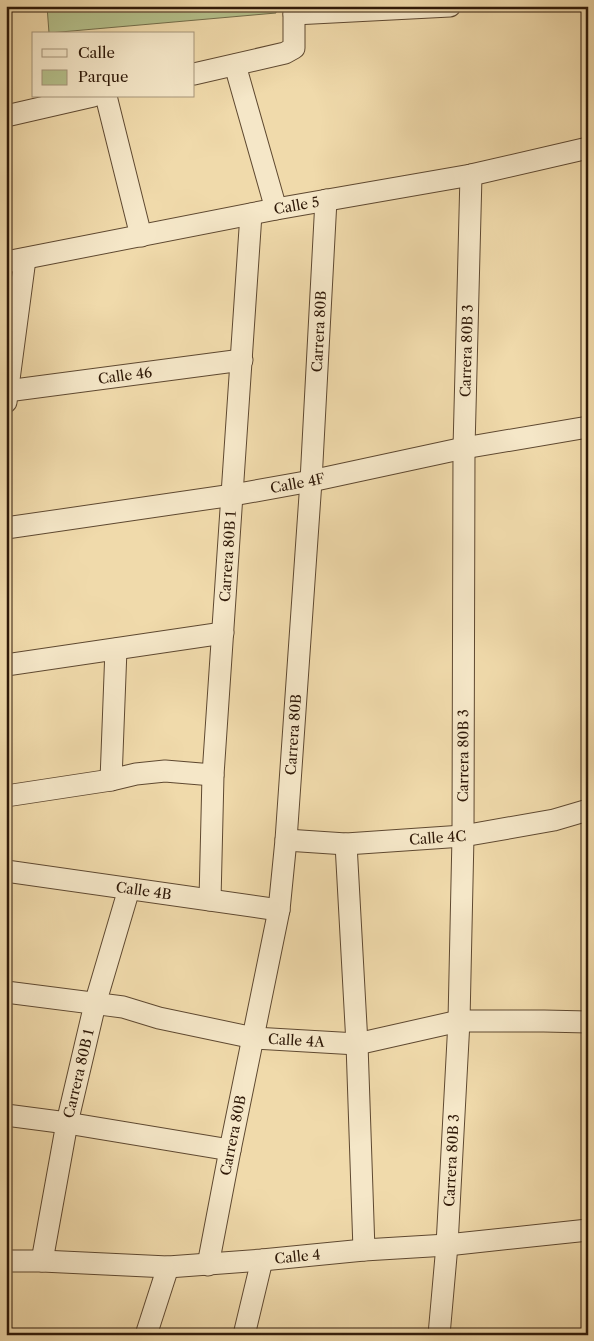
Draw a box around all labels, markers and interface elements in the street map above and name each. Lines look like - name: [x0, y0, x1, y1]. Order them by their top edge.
- legend: [32, 32, 195, 98]
- text: Calle: [78, 43, 115, 62]
- text: Parque: [78, 67, 128, 86]
- street label: Calle 5: [272, 193, 321, 218]
- street label: Carrera 80B: [308, 290, 330, 373]
- street label: Carrera 80B 3: [456, 304, 477, 397]
- street label: Calle 46: [97, 363, 153, 388]
- street label: Calle 4F: [269, 469, 327, 497]
- street label: Carrera 80B 1: [216, 510, 240, 603]
- street label: Carrera 80B: [282, 693, 305, 776]
- street label: Carrera 80B 3: [454, 709, 472, 802]
- street label: Calle 4C: [409, 827, 467, 849]
- street label: Calle 4B: [115, 878, 173, 904]
- street label: Carrera 80B 1: [59, 1027, 98, 1120]
- street label: Calle 4A: [267, 1030, 326, 1051]
- street label: Carrera 80B: [216, 1093, 250, 1177]
- street label: Carrera 80B 3: [440, 1114, 463, 1207]
- street label: Calle 4: [274, 1245, 321, 1268]

